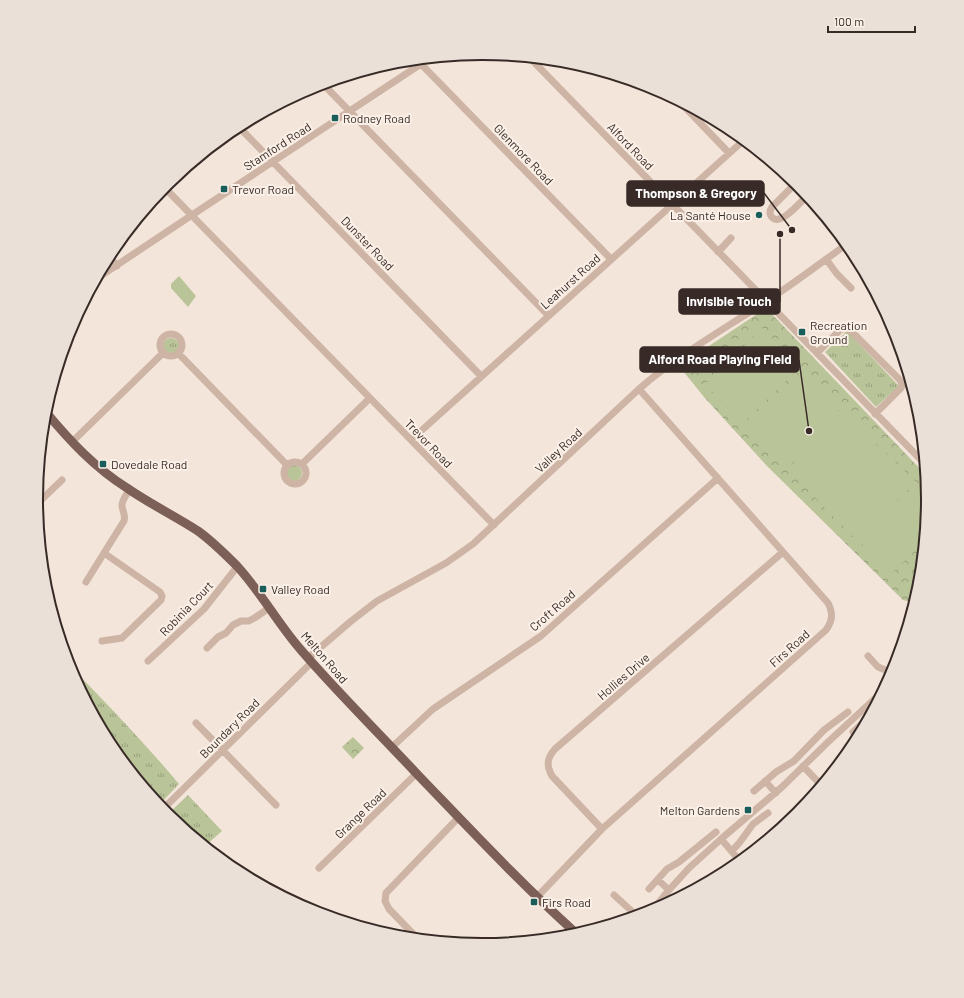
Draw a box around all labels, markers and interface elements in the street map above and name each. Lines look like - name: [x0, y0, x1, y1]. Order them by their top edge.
- scale bar: [828, 8, 915, 34]
- text: 100 m: [834, 14, 864, 28]
- place label: Rodney Road: [343, 111, 411, 125]
- marker: Rodney Road: [330, 113, 340, 123]
- street label: Stamford Road: [241, 119, 313, 173]
- street label: Alford Road: [605, 120, 657, 172]
- street label: Glenmore Road: [492, 121, 556, 187]
- callout: Thompson & Gregory: [627, 181, 764, 206]
- place label: Trevor Road: [232, 182, 294, 196]
- marker: Trevor Road: [219, 184, 229, 194]
- text: Thompson & Gregory: [635, 185, 757, 201]
- place label: La Santé House: [670, 208, 751, 222]
- marker: La Santé House: [754, 210, 764, 220]
- street label: Dunster Road: [339, 213, 397, 273]
- street label: Leahurst Road: [537, 251, 603, 311]
- callout: Invisible Touch: [679, 289, 780, 314]
- text: Invisible Touch: [686, 293, 772, 309]
- place label: Recreation Ground: [810, 318, 867, 346]
- marker: Recreation Ground: [797, 327, 807, 337]
- callout: Alford Road Playing Field: [640, 347, 799, 372]
- text: Alford Road Playing Field: [648, 351, 792, 367]
- street label: Trevor Road: [402, 416, 456, 470]
- street label: Valley Road: [532, 425, 584, 475]
- place label: Dovedale Road: [111, 457, 187, 471]
- marker: Dovedale Road: [98, 459, 108, 469]
- street label: Robinia Court: [156, 578, 216, 638]
- place label: Valley Road: [271, 582, 330, 596]
- marker: Valley Road: [258, 584, 268, 594]
- street label: Croft Road: [526, 586, 578, 634]
- street label: Firs Road: [766, 626, 812, 670]
- street label: Melton Road: [299, 628, 351, 686]
- street label: Hollies Drive: [594, 650, 652, 702]
- street label: Boundary Road: [196, 695, 262, 761]
- street label: Grange Road: [331, 785, 389, 841]
- place label: Melton Gardens: [660, 803, 740, 817]
- marker: Melton Gardens: [743, 805, 753, 815]
- place label: Firs Road: [542, 895, 591, 909]
- marker: Firs Road: [529, 897, 539, 907]

